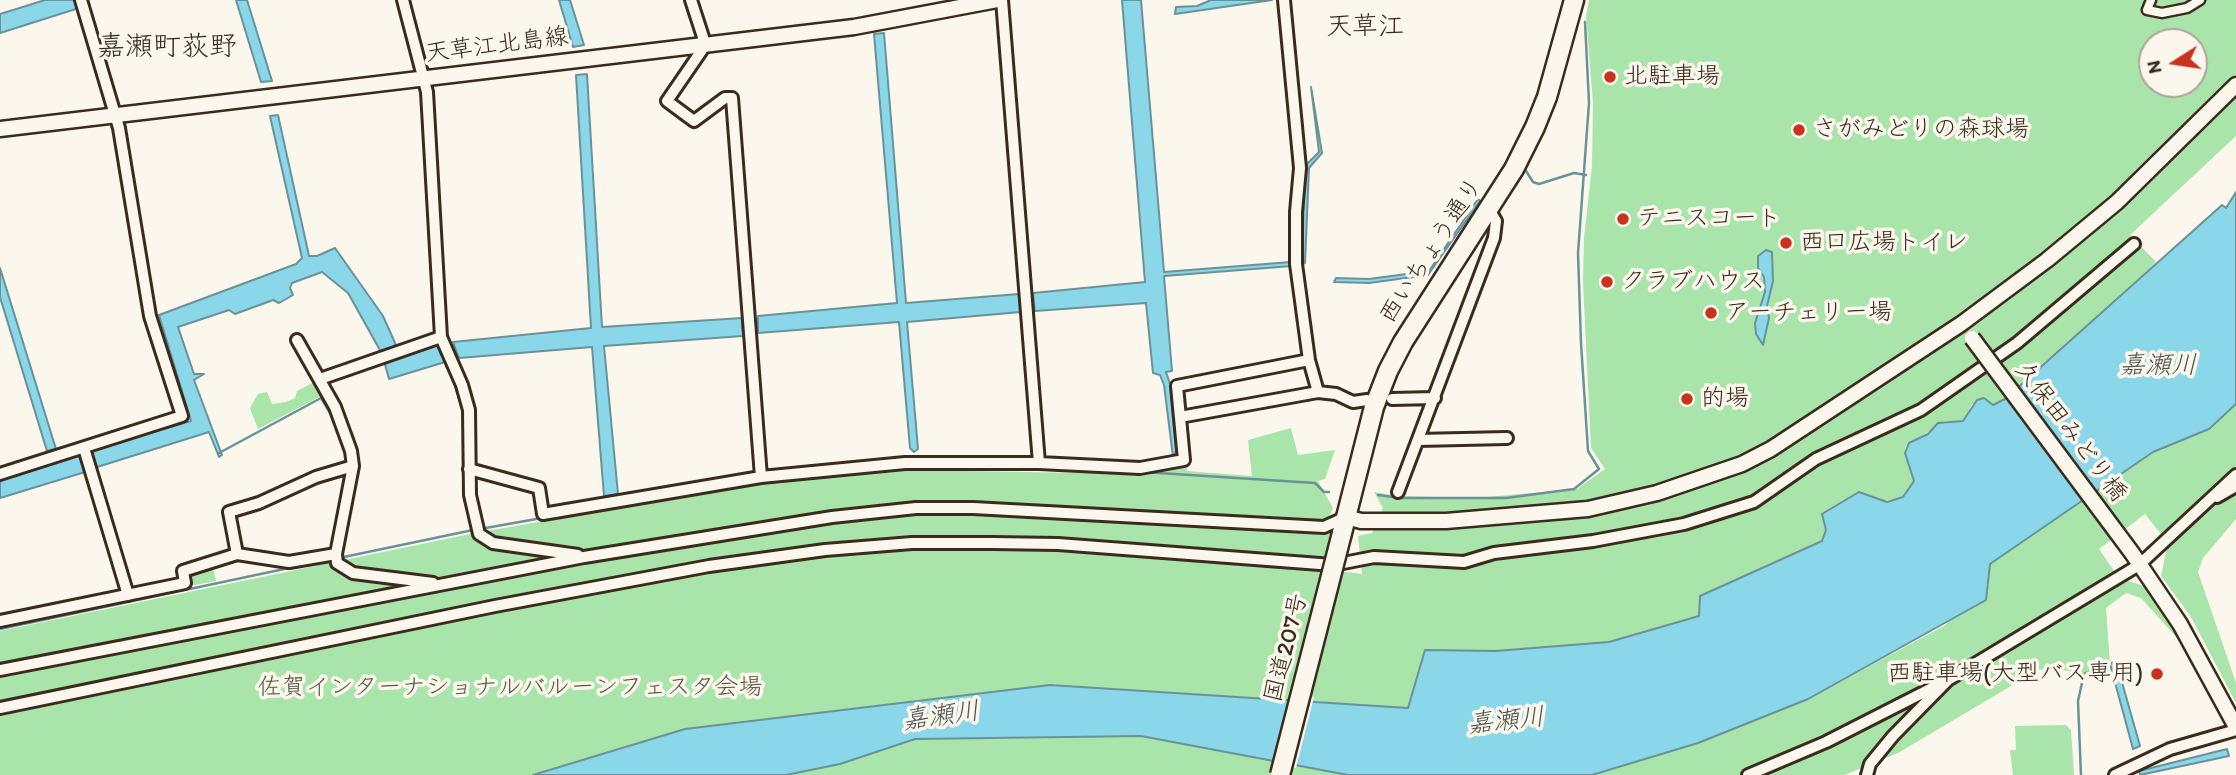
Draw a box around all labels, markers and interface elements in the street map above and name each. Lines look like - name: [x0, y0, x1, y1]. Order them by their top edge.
- district label: 天草江: [1326, 11, 1404, 43]
- street label: 天草江北島線: [424, 23, 570, 69]
- north arrow: [2138, 28, 2208, 98]
- district label: 嘉瀬町荻野: [97, 31, 237, 65]
- text: N: [2141, 58, 2167, 76]
- place label: 北駐車場: [1624, 63, 1720, 91]
- marker: 北駐車場: [1602, 69, 1618, 85]
- place label: さがみどりの森球場: [1813, 116, 2029, 144]
- marker: さがみどりの森球場: [1791, 122, 1807, 138]
- street label: 西いちょう通り: [1374, 173, 1490, 329]
- place label: テニスコート: [1637, 205, 1781, 233]
- marker: テニスコート: [1615, 211, 1631, 227]
- place label: 西口広場トイレ: [1800, 229, 1968, 257]
- marker: 西口広場トイレ: [1778, 235, 1794, 251]
- place label: クラブハウス: [1621, 268, 1765, 296]
- marker: クラブハウス: [1599, 274, 1615, 290]
- place label: アーチェリー場: [1725, 299, 1892, 327]
- marker: アーチェリー場: [1703, 305, 1719, 321]
- water label: 嘉瀬川: [2119, 350, 2197, 382]
- street label: 久保田みどり橋: [2008, 356, 2132, 508]
- place label: 的場: [1701, 385, 1749, 413]
- marker: 的場: [1679, 391, 1695, 407]
- street label: 国道207号: [1260, 591, 1314, 705]
- place label: 西駐車場(大型バス専用): [1887, 660, 2143, 688]
- marker: 西駐車場(大型バス専用): [2149, 666, 2165, 682]
- park label: 佐賀インターナショナルバルーンフェスタ会場: [258, 674, 762, 702]
- water label: 嘉瀬川: [900, 696, 982, 738]
- water label: 嘉瀬川: [1466, 702, 1546, 742]

